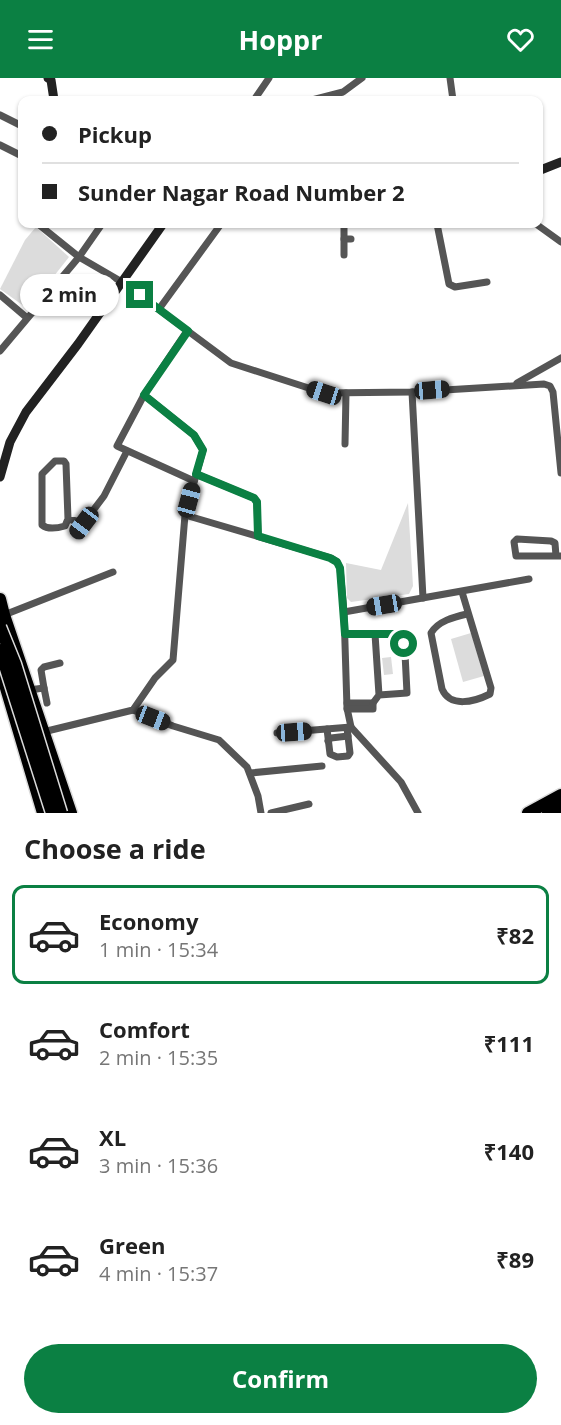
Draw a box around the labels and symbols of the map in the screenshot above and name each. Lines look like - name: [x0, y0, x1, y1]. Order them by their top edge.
- callout: 2 min: [20, 274, 119, 316]
- route end: [126, 281, 153, 308]
- car: [304, 379, 344, 407]
- car: [413, 379, 451, 401]
- car: [176, 480, 202, 520]
- car: [66, 503, 102, 543]
- car: [365, 593, 403, 617]
- route start: [390, 630, 417, 657]
- car: [133, 703, 173, 733]
- car: [275, 722, 313, 742]

